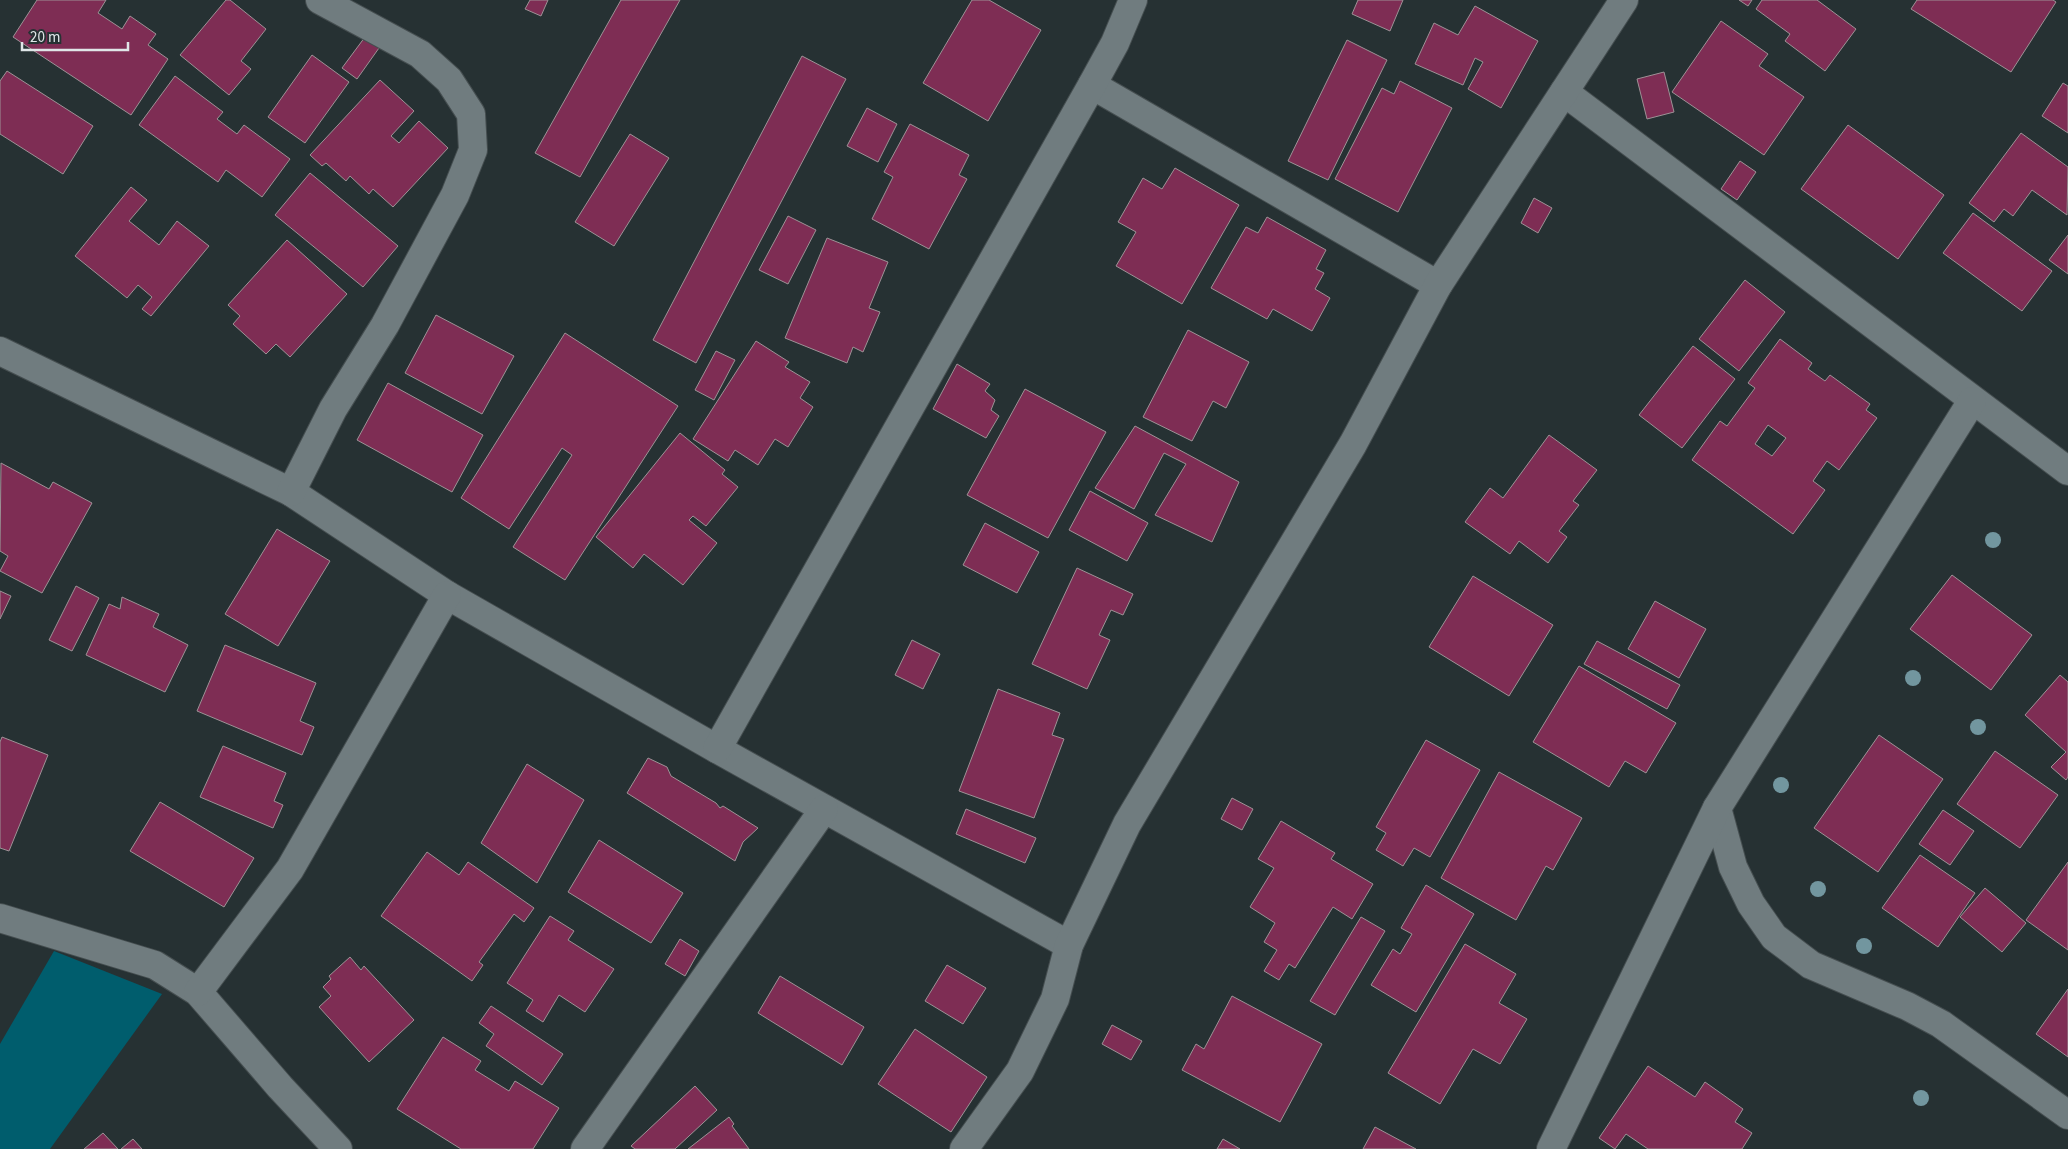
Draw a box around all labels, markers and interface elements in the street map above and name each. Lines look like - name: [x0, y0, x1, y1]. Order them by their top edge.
- scale bar: [22, 20, 129, 52]
- text: 20 m: [30, 27, 60, 48]

